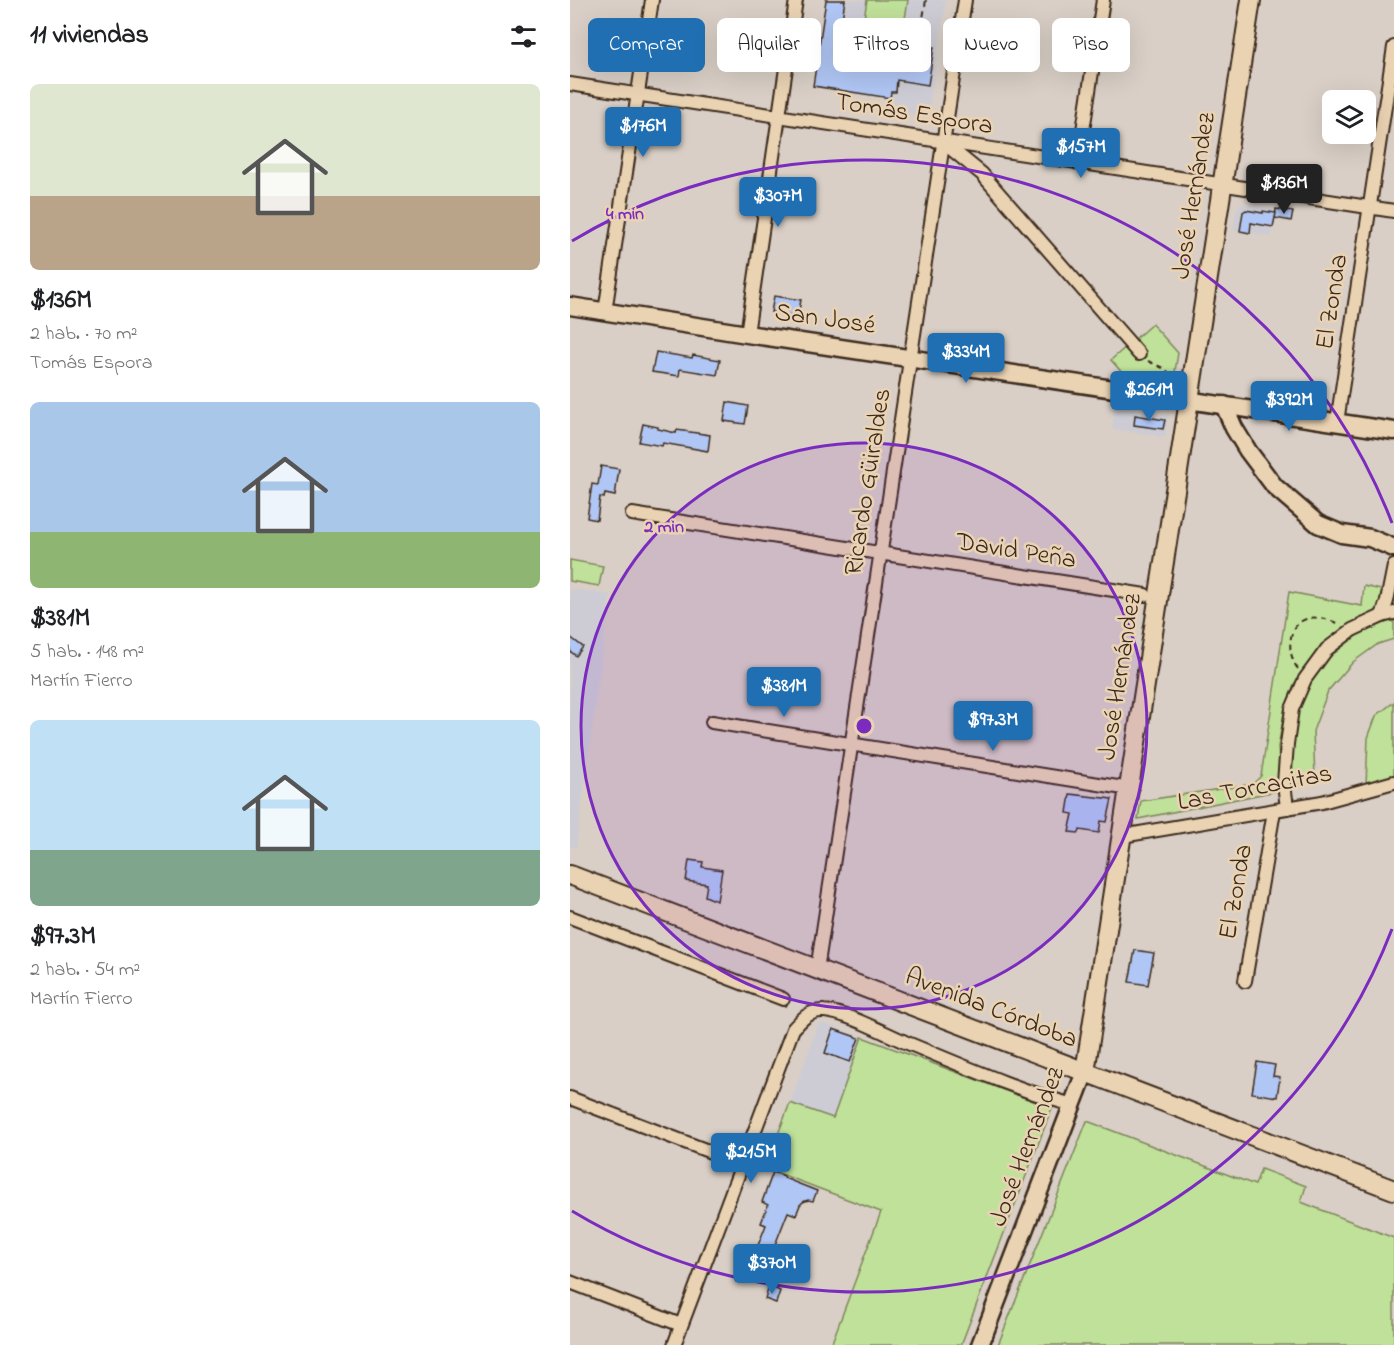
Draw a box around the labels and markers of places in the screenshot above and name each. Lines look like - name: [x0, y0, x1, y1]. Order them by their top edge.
- pin: $176M: [601, 107, 685, 158]
- pin: $157M: [1039, 128, 1123, 179]
- pin: $136M: [1242, 164, 1326, 215]
- pin: $307M: [736, 177, 820, 228]
- pin: $334M: [924, 333, 1008, 384]
- pin: $261M: [1107, 371, 1191, 422]
- pin: $392M: [1247, 381, 1331, 432]
- pin: $381M: [742, 667, 826, 718]
- pin: $97.3M: [944, 701, 1042, 752]
- centre of rings: [854, 716, 874, 736]
- pin: $215M: [709, 1133, 793, 1184]
- pin: $370M: [730, 1244, 814, 1295]

